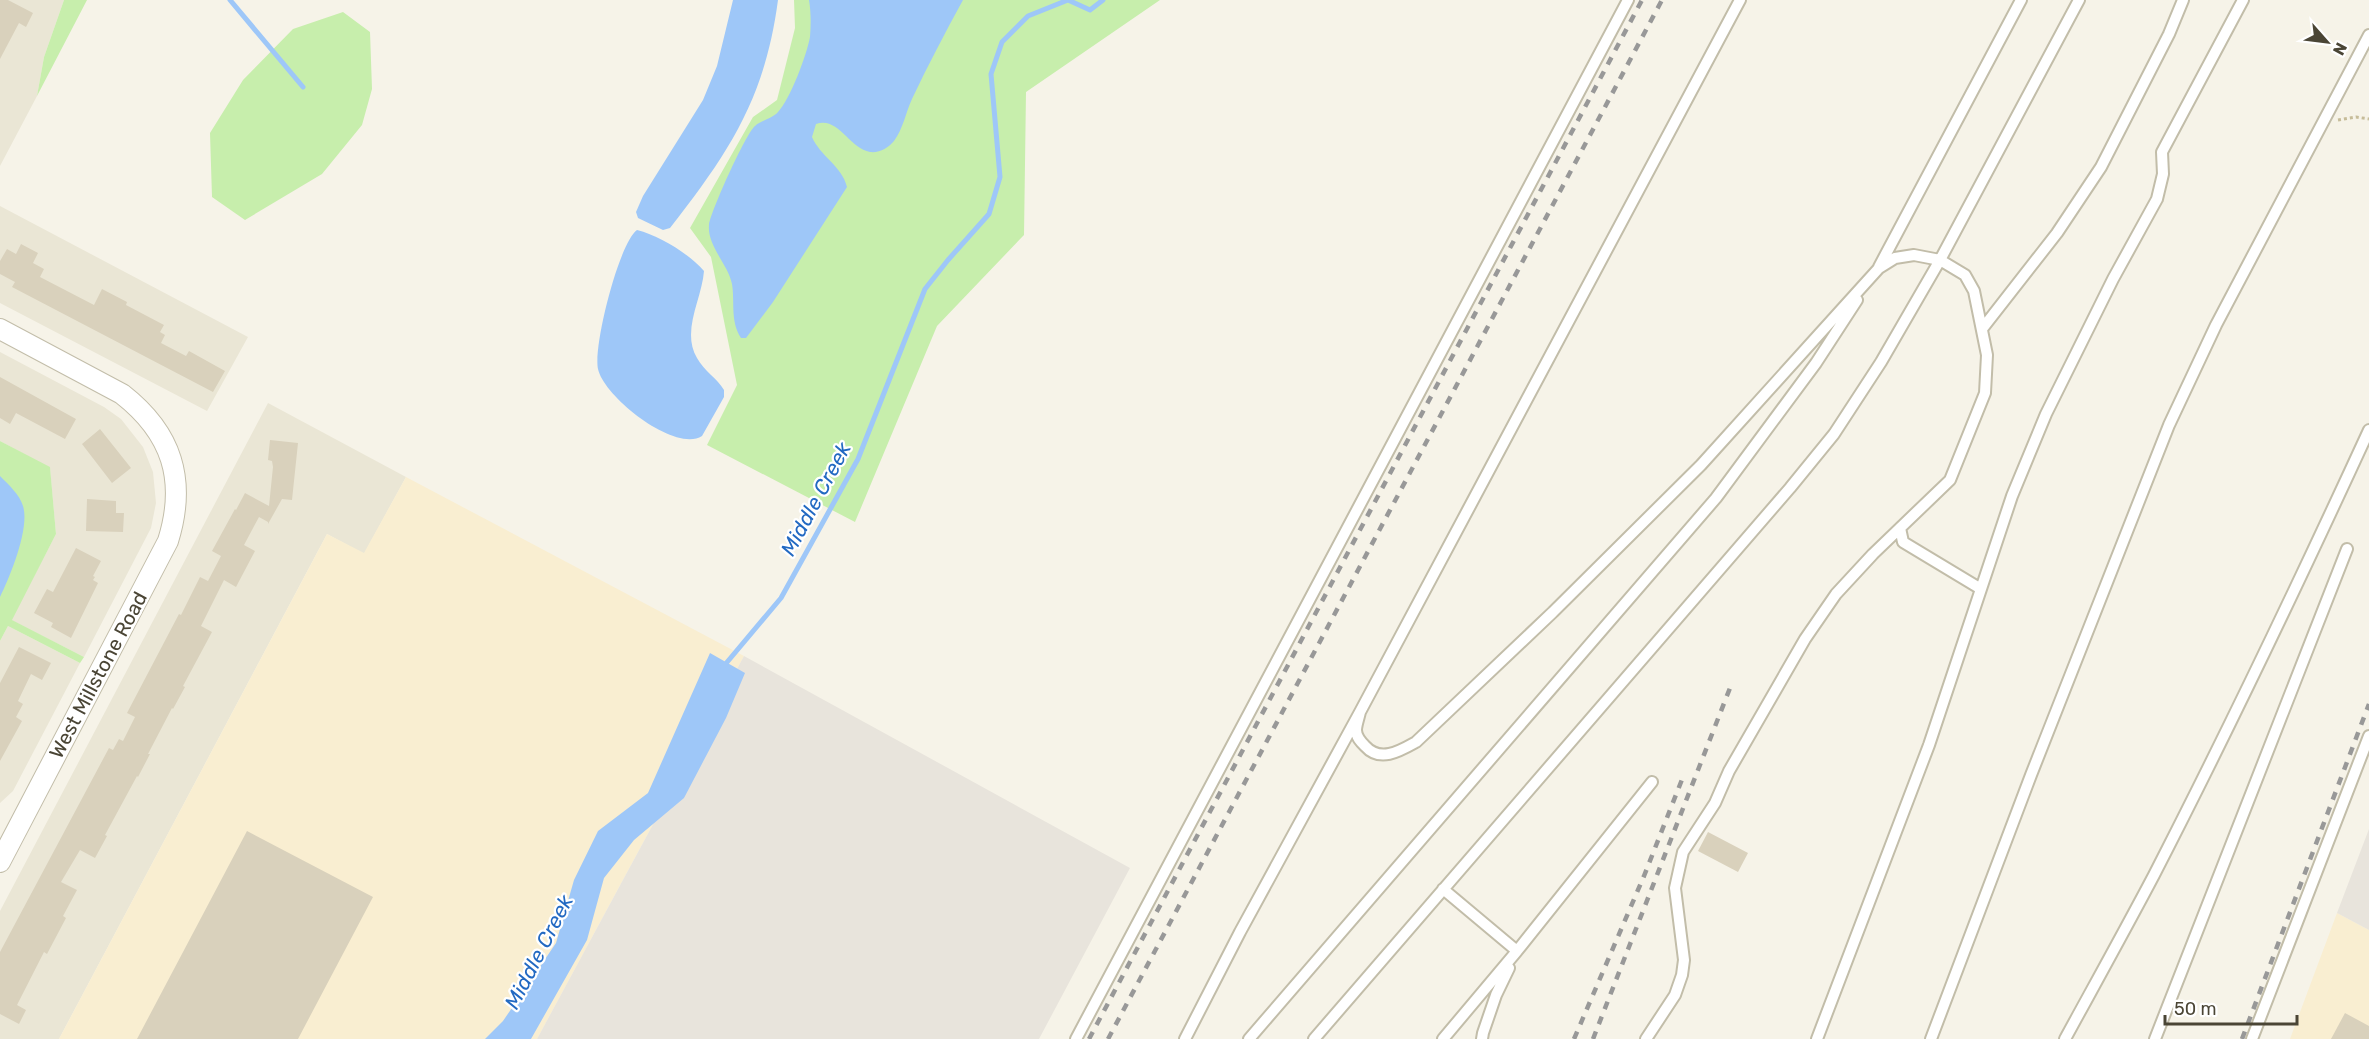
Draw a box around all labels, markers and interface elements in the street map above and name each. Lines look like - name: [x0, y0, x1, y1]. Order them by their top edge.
- north arrow: [2297, 12, 2357, 72]
- text: N: [2329, 39, 2351, 58]
- water label: Middle Creek: [775, 437, 856, 560]
- street label: West Millstone Road: [44, 588, 152, 762]
- water label: Middle Creek: [499, 889, 579, 1013]
- scale bar: [2165, 988, 2297, 1026]
- text: 50 m: [2174, 998, 2217, 1020]

